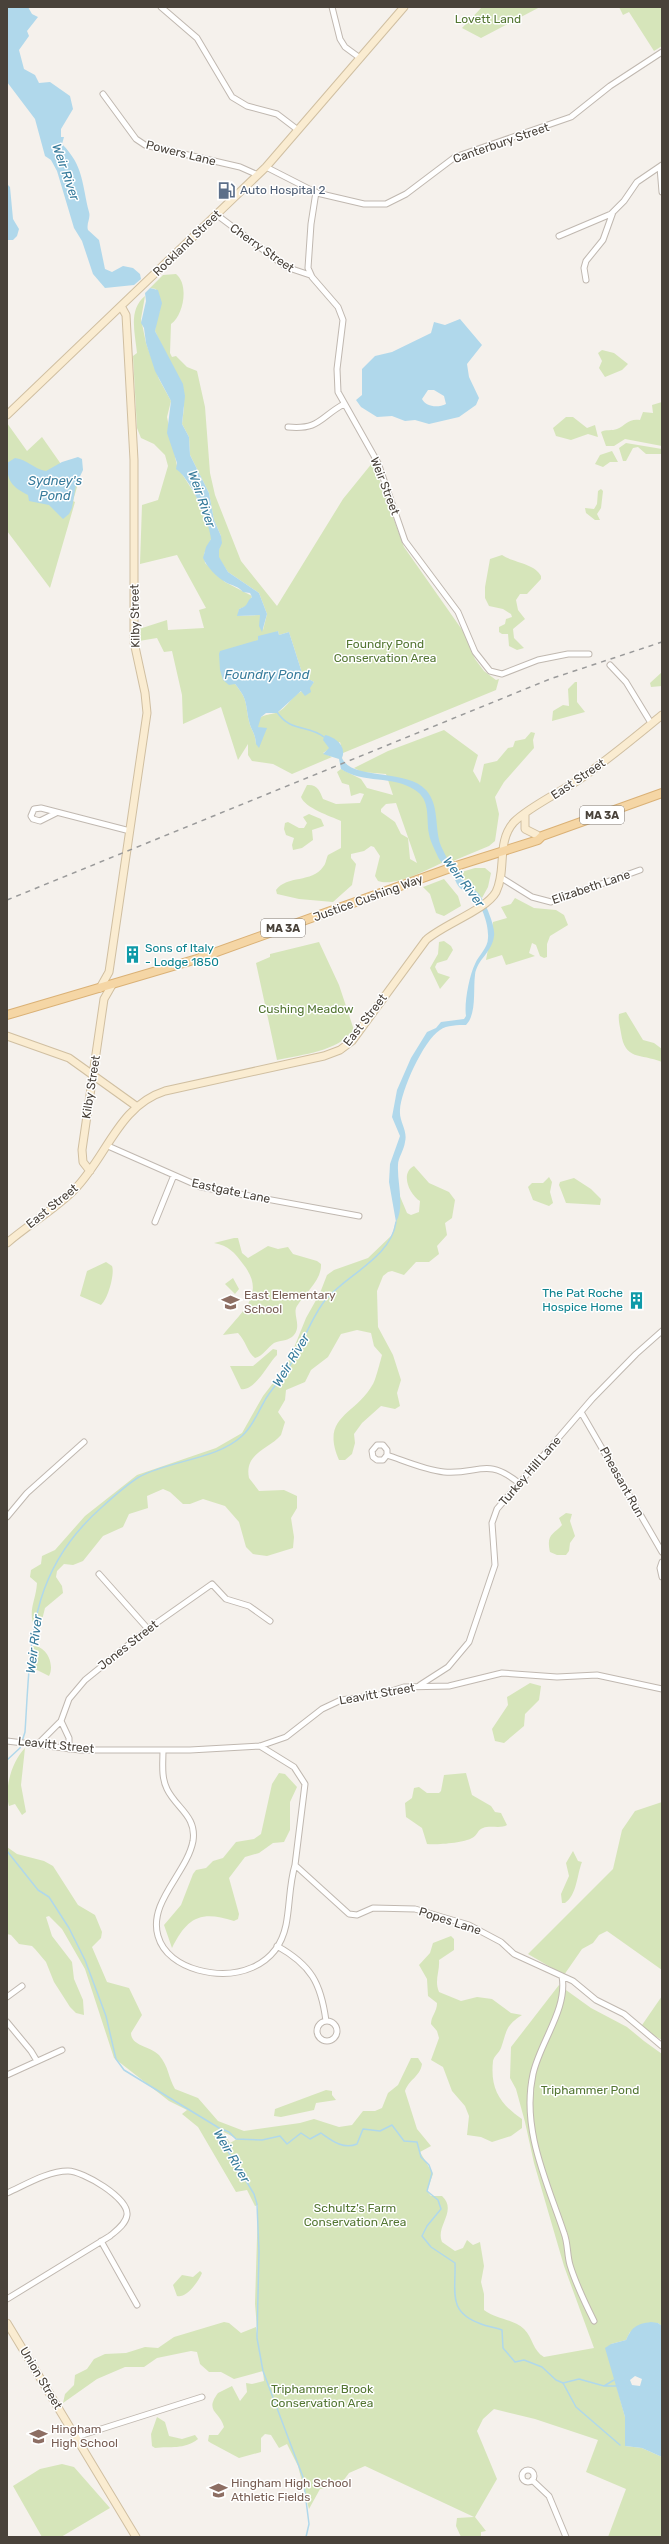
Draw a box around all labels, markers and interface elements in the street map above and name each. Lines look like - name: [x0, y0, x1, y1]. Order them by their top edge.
- park label: Lovett Land: [455, 12, 521, 26]
- street label: Canterbury Street: [451, 120, 551, 166]
- street label: Powers Lane: [145, 138, 218, 169]
- water label: Weir River: [49, 142, 83, 203]
- fuel station icon: Auto Hospital 2: [217, 180, 237, 200]
- place label: Auto Hospital 2: [240, 183, 326, 197]
- street label: Rockland Street: [150, 207, 224, 279]
- street label: Cherry Street: [227, 221, 297, 275]
- street label: Weir Street: [368, 455, 403, 517]
- water label: Weir River: [185, 469, 219, 530]
- water label: Sydney's Pond: [28, 473, 82, 503]
- street label: Kilby Street: [127, 584, 143, 648]
- park label: Foundry Pond Conservation Area: [334, 637, 436, 665]
- water label: Foundry Pond: [225, 667, 310, 682]
- street label: East Street: [548, 756, 608, 802]
- road number: MA 3A: [580, 806, 624, 824]
- water label: Weir River: [440, 854, 488, 911]
- street label: Elizabeth Lane: [550, 867, 632, 907]
- street label: Justice Cushing Way: [311, 871, 425, 924]
- road number: MA 3A: [261, 919, 305, 937]
- place label: Sons of Italy - Lodge 1850: [145, 941, 219, 969]
- building icon: Sons of Italy - Lodge 1850: [122, 945, 142, 965]
- street label: East Street: [340, 991, 390, 1049]
- park label: Cushing Meadow: [258, 1002, 354, 1016]
- street label: Kilby Street: [79, 1054, 103, 1120]
- street label: Eastgate Lane: [190, 1176, 272, 1206]
- street label: East Street: [23, 1181, 81, 1231]
- place label: The Pat Roche Hospice Home: [542, 1286, 623, 1314]
- place label: East Elementary School: [244, 1288, 336, 1316]
- building icon: The Pat Roche Hospice Home: [626, 1290, 646, 1310]
- school or university icon: East Elementary School: [221, 1292, 241, 1312]
- water label: Weir River: [269, 1330, 313, 1389]
- street label: Turkey Hill Lane: [496, 1433, 564, 1508]
- street label: Pheasant Run: [597, 1444, 647, 1520]
- water label: Weir River: [23, 1613, 45, 1674]
- street label: Jones Street: [95, 1617, 161, 1673]
- street label: Leavitt Street: [338, 1680, 416, 1708]
- street label: Leavitt Street: [17, 1734, 95, 1756]
- street label: Popes Lane: [417, 1904, 483, 1938]
- park label: Triphammer Pond: [541, 2083, 639, 2097]
- water label: Weir River: [211, 2127, 254, 2186]
- park label: Schultz's Farm Conservation Area: [304, 2201, 406, 2229]
- street label: Union Street: [17, 2344, 65, 2412]
- park label: Triphammer Brook Conservation Area: [271, 2382, 374, 2410]
- place label: Hingham High School: [51, 2422, 118, 2450]
- school or university icon: Hingham High School: [28, 2426, 48, 2446]
- place label: Hingham High School Athletic Fields: [231, 2476, 352, 2504]
- school or university icon: Hingham High School Athletic Fields: [208, 2480, 228, 2500]

